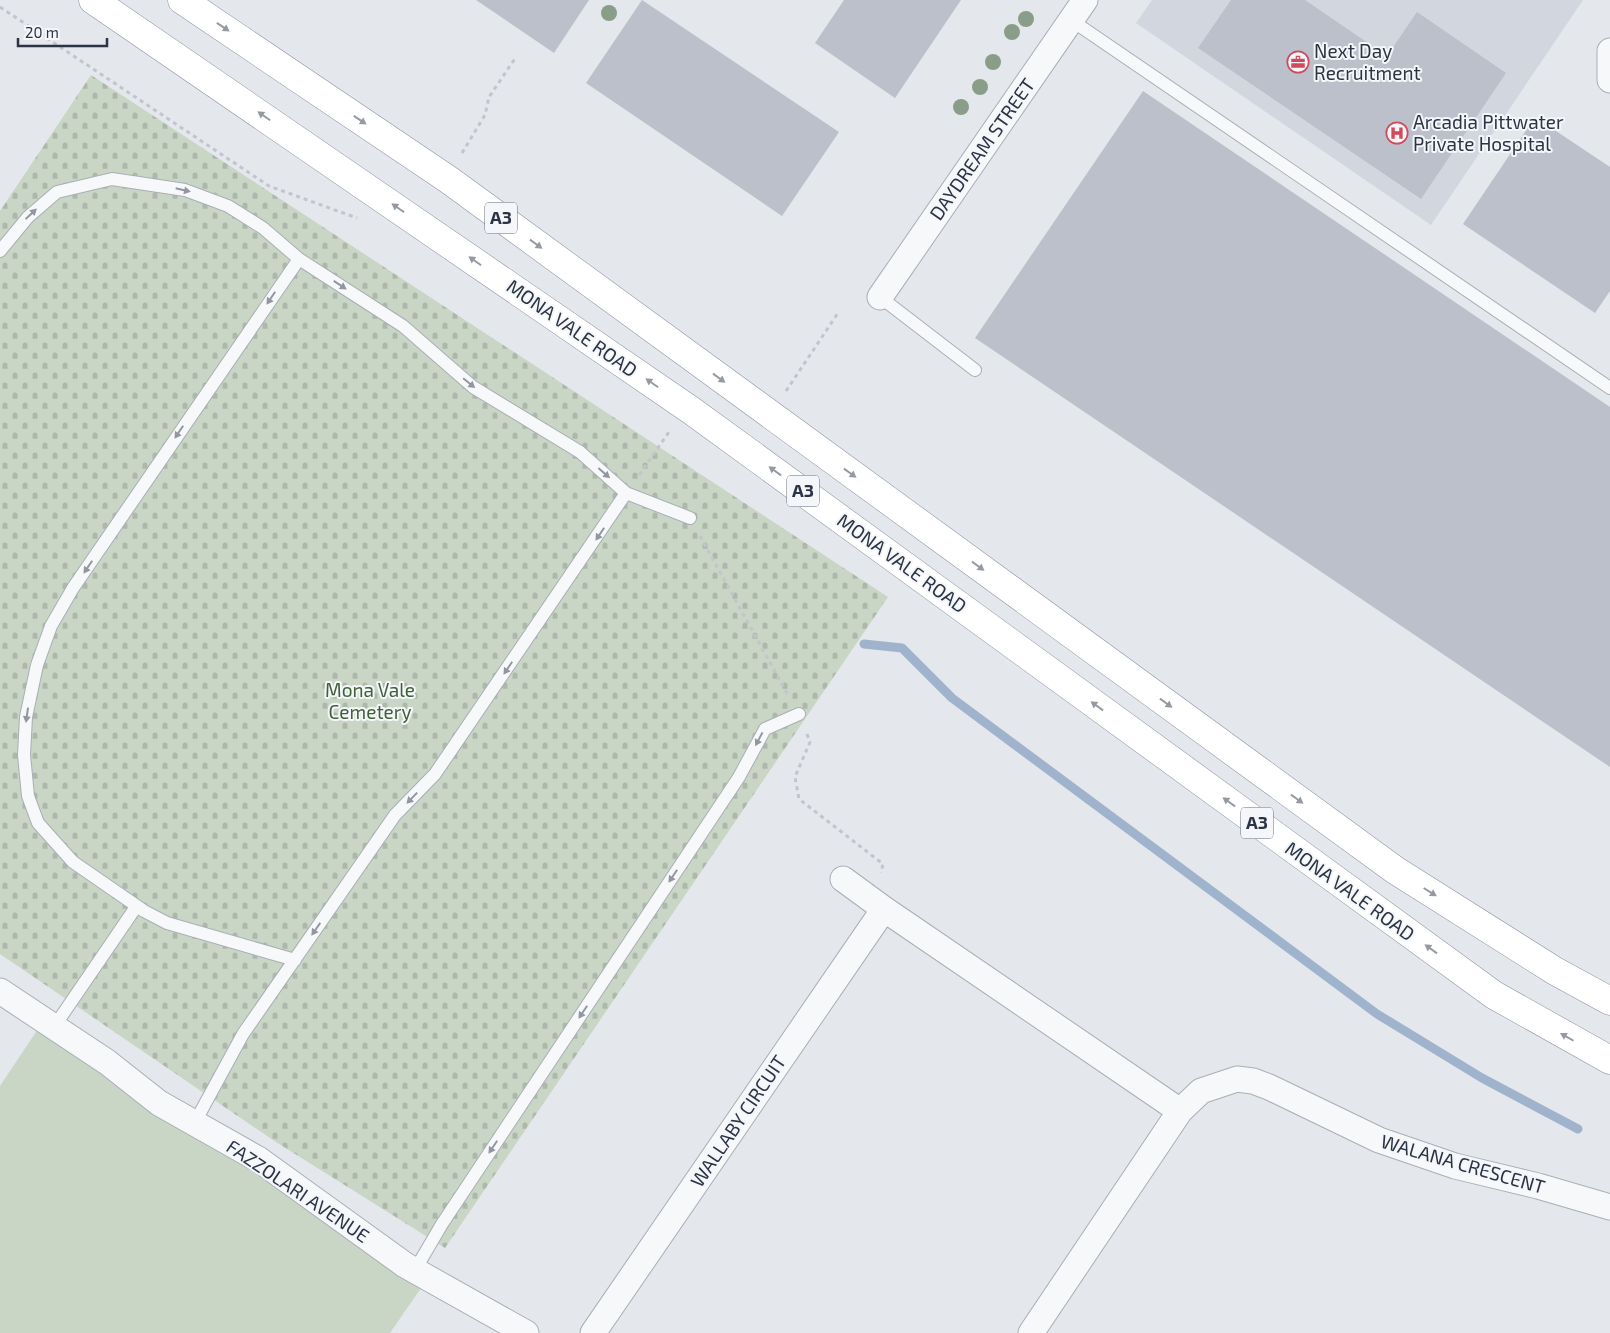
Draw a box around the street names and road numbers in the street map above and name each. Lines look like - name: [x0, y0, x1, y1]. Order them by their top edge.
- street label: DAYDREAM STREET: [924, 73, 1039, 224]
- road number: A3: [485, 202, 517, 234]
- street label: MONA VALE ROAD: [503, 274, 642, 381]
- road number: A3: [787, 476, 819, 506]
- street label: MONA VALE ROAD: [833, 508, 971, 617]
- road number: A3: [1241, 808, 1273, 838]
- street label: MONA VALE ROAD: [1281, 836, 1419, 945]
- street label: WALLABY CIRCUIT: [685, 1050, 790, 1191]
- street label: WALANA CRESCENT: [1378, 1129, 1548, 1198]
- street label: FAZZOLARI AVENUE: [222, 1134, 374, 1247]

